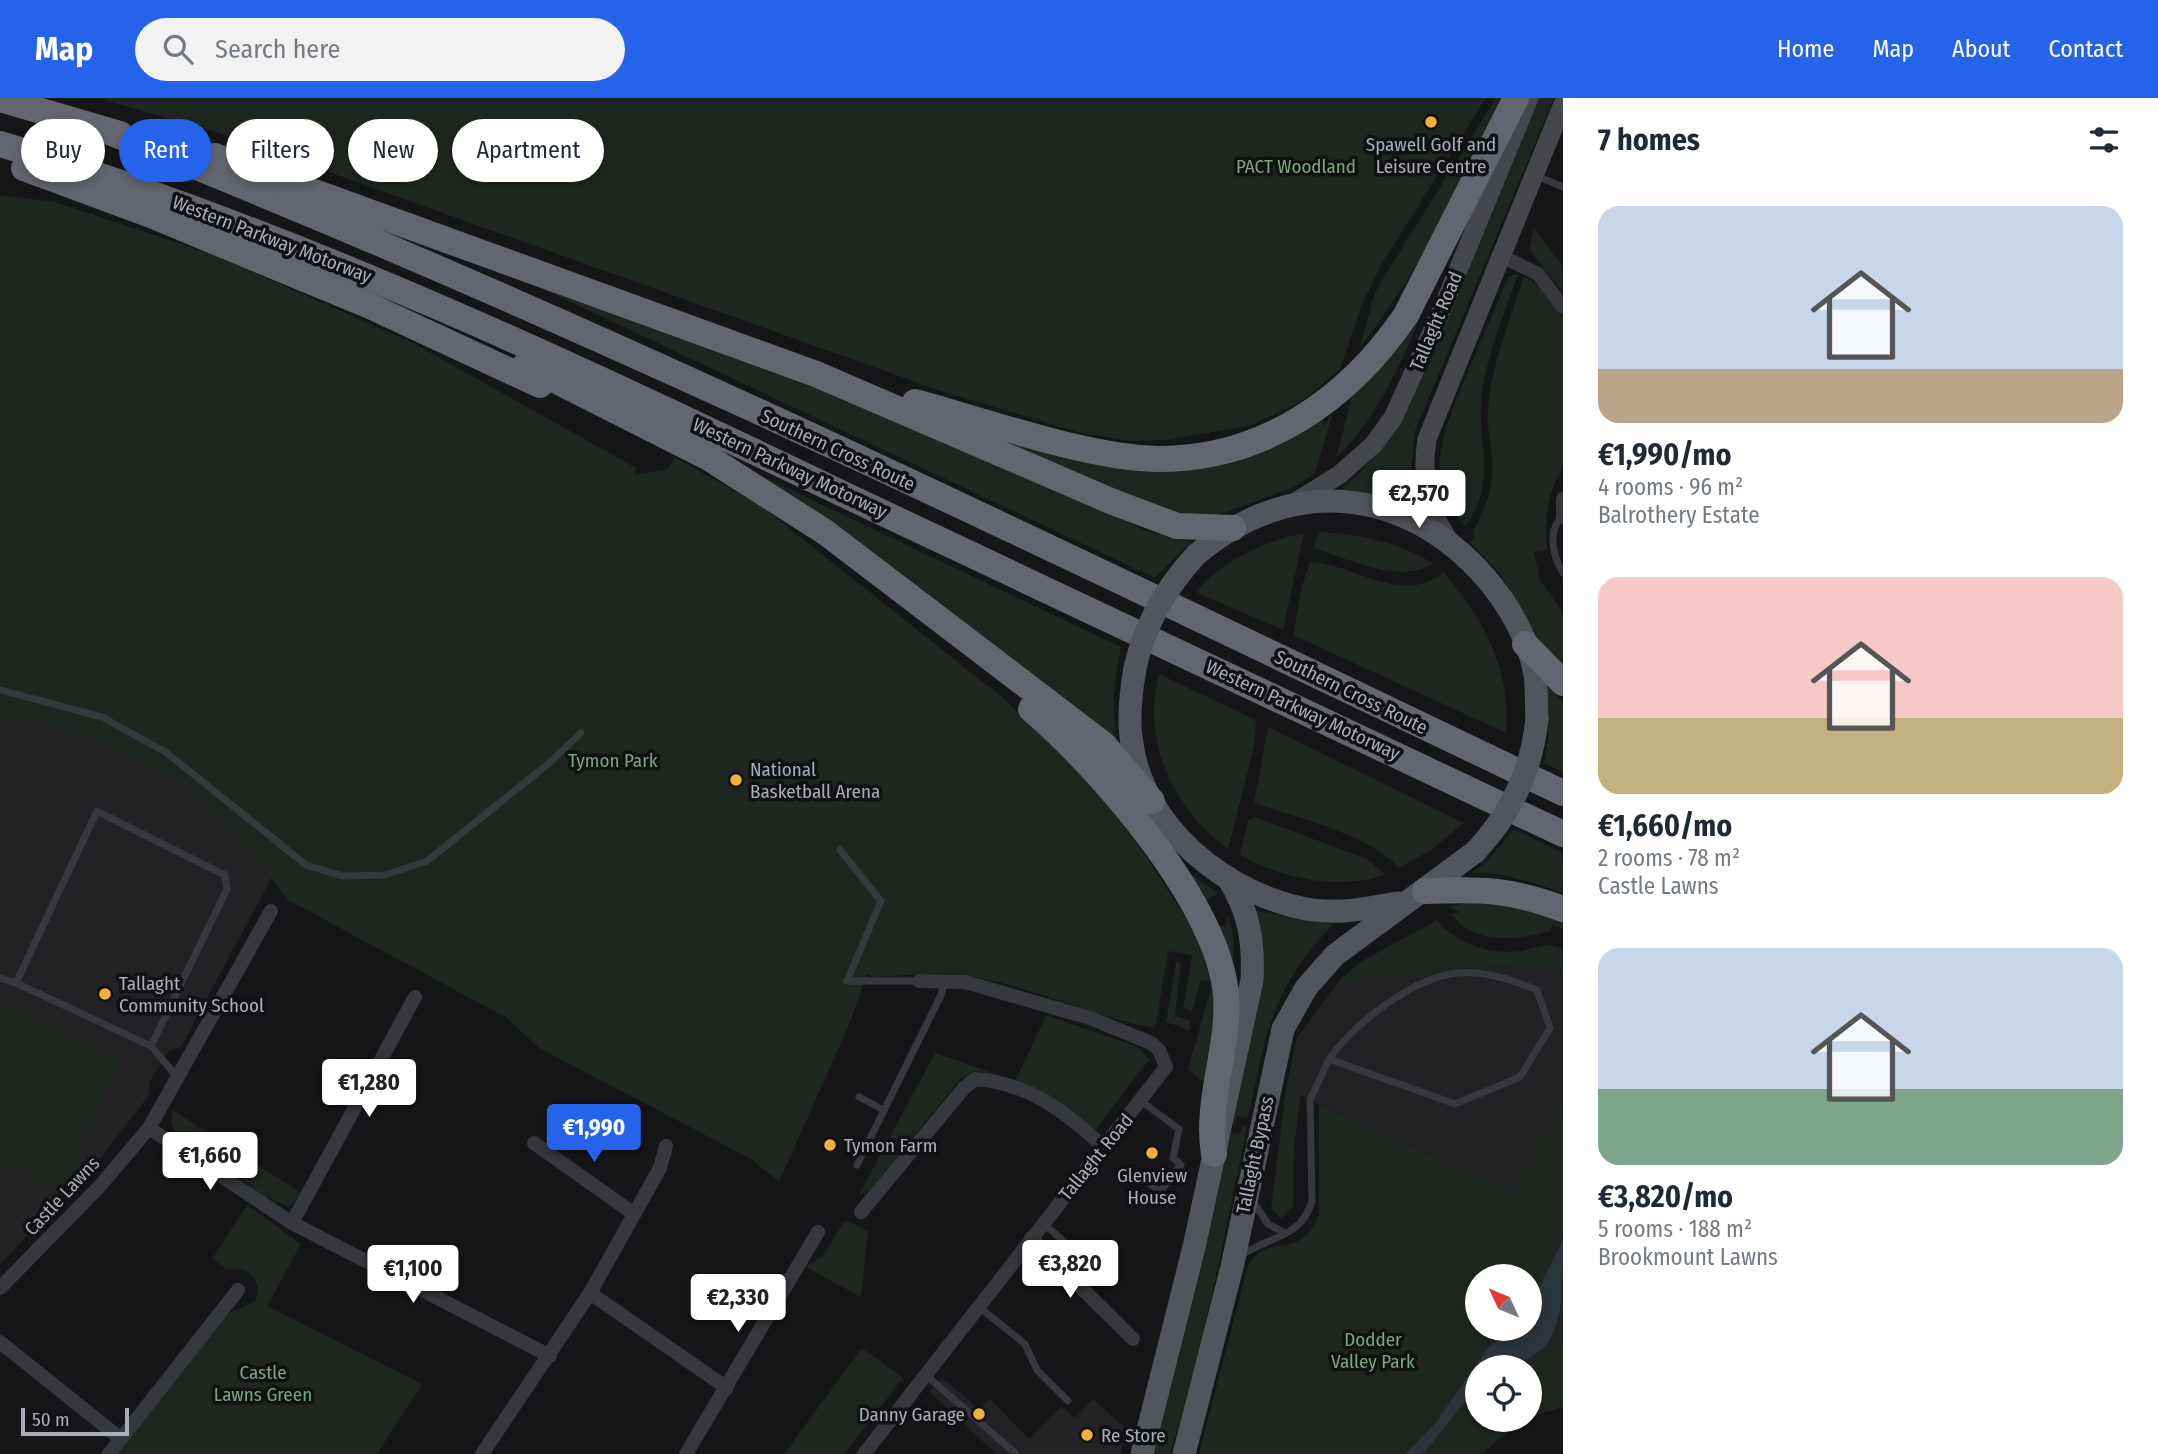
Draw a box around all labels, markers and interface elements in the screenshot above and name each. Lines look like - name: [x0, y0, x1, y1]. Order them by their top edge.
- search box: [135, 18, 625, 81]
- text: Map: [35, 29, 93, 69]
- icon: search: [159, 30, 197, 68]
- text: Search here: [215, 34, 340, 65]
- text: Home: [1777, 35, 1834, 63]
- text: Map: [1872, 35, 1914, 63]
- text: About: [1952, 35, 2010, 63]
- text: Contact: [2048, 35, 2123, 63]
- marker: Spawell Golf and Leisure Centre: [1423, 114, 1439, 130]
- chip: Buy: [21, 119, 105, 182]
- chip: Rent: [119, 119, 212, 182]
- chip: Filters: [226, 119, 334, 182]
- chip: New: [348, 119, 438, 182]
- chip: Apartment: [452, 119, 604, 182]
- icon: filters: [2085, 121, 2123, 159]
- text: 7 homes: [1598, 122, 1700, 158]
- place label: Spawell Golf and Leisure Centre: [1366, 133, 1496, 178]
- park label: PACT Woodland: [1236, 155, 1356, 178]
- street label: Western Parkway Motorway: [169, 190, 375, 288]
- icon: home: [1798, 252, 1924, 378]
- street label: Tallaght Road: [1405, 268, 1467, 374]
- street label: Southern Cross Route: [757, 404, 919, 496]
- street label: Western Parkway Motorway: [689, 413, 891, 523]
- text: €1,990/mo: [1598, 437, 1731, 473]
- pin: €2,570: [1362, 470, 1476, 530]
- text: 4 rooms · 96 m²: [1598, 473, 1743, 501]
- text: €2,570: [1388, 479, 1450, 507]
- text: Balrothery Estate: [1598, 501, 1760, 529]
- icon: home: [1798, 623, 1924, 749]
- street label: Southern Cross Route: [1271, 645, 1431, 739]
- street label: Western Parkway Motorway: [1202, 655, 1404, 765]
- park label: Tymon Park: [568, 749, 658, 772]
- place label: National Basketball Arena: [750, 758, 880, 803]
- marker: National Basketball Arena: [728, 772, 744, 788]
- text: €1,660/mo: [1598, 808, 1732, 844]
- text: 2 rooms · 78 m²: [1598, 844, 1740, 872]
- text: Castle Lawns: [1598, 872, 1719, 900]
- place label: Tallaght Community School: [119, 972, 264, 1017]
- marker: Tallaght Community School: [97, 986, 113, 1002]
- icon: home: [1798, 994, 1924, 1120]
- pin: €1,280: [312, 1060, 426, 1119]
- text: €1,280: [338, 1068, 400, 1096]
- street label: Tallaght Bypass: [1231, 1094, 1279, 1216]
- pin: €1,990: [537, 1104, 651, 1164]
- street label: Tallaght Road: [1054, 1109, 1138, 1205]
- text: €1,990: [563, 1113, 625, 1141]
- pin: €1,660: [153, 1132, 267, 1192]
- place label: Tymon Farm: [844, 1134, 937, 1157]
- marker: Tymon Farm: [822, 1137, 838, 1153]
- text: €1,660: [179, 1141, 241, 1169]
- marker: Glenview House: [1144, 1145, 1160, 1161]
- street label: Castle Lawns: [20, 1152, 104, 1240]
- place label: Glenview House: [1117, 1164, 1188, 1209]
- text: €3,820/mo: [1598, 1179, 1733, 1215]
- text: 5 rooms · 188 m²: [1598, 1215, 1752, 1243]
- pin: €3,820: [1013, 1240, 1127, 1300]
- text: Brookmount Lawns: [1598, 1243, 1778, 1271]
- pin: €1,100: [356, 1246, 470, 1305]
- text: €3,820: [1038, 1249, 1102, 1277]
- text: €1,100: [383, 1254, 443, 1282]
- north arrow: [1465, 1264, 1542, 1340]
- map controls: [1465, 1264, 1542, 1432]
- pin: €2,330: [681, 1274, 795, 1334]
- text: €2,330: [707, 1283, 769, 1311]
- park label: Dodder Valley Park: [1331, 1328, 1415, 1373]
- button: locate: [1465, 1355, 1542, 1432]
- park label: Castle Lawns Green: [214, 1361, 312, 1406]
- place label: Danny Garage: [859, 1403, 965, 1426]
- scale bar: [21, 1405, 130, 1437]
- marker: Danny Garage: [971, 1406, 987, 1422]
- text: 50 m: [32, 1408, 70, 1431]
- place label: Re Store: [1101, 1424, 1166, 1447]
- marker: Re Store: [1079, 1427, 1095, 1443]

